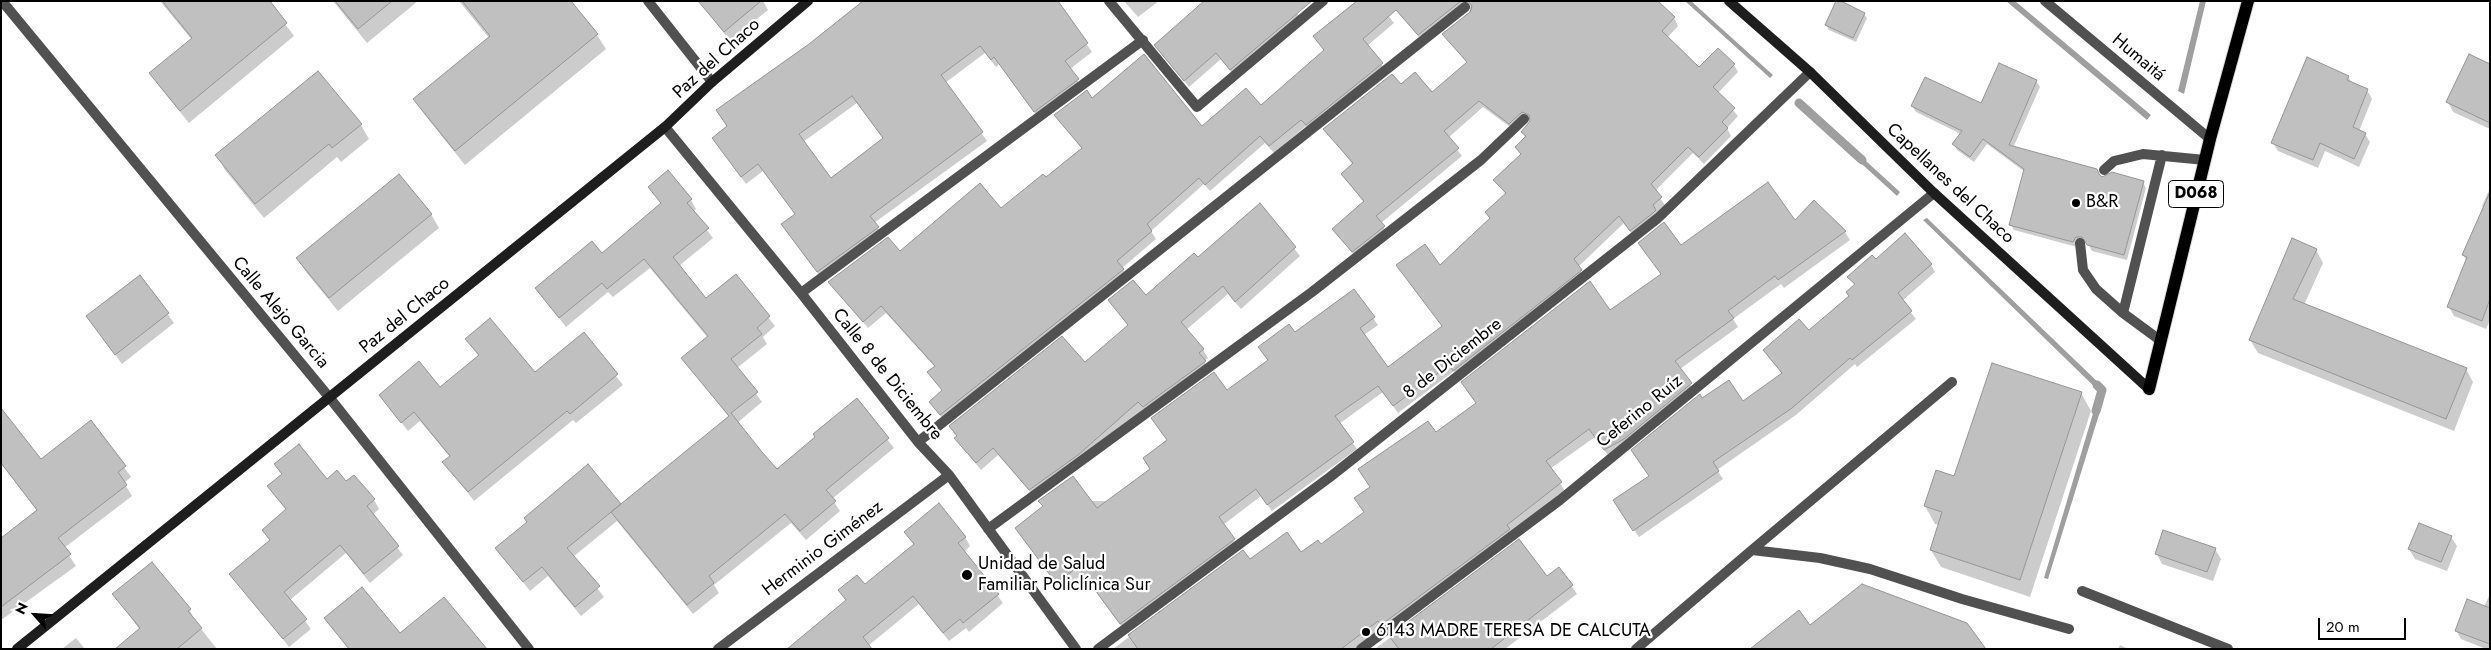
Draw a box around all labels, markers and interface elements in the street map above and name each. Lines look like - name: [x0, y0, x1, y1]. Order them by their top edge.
- street label: Paz del Chaco: [669, 14, 765, 104]
- street label: Humaitá: [2107, 30, 2169, 86]
- street label: Capellanes del Chaco: [1882, 119, 2018, 249]
- road number: D068: [2168, 180, 2224, 208]
- place label: B&R: [2086, 192, 2118, 214]
- marker: B&R: [2070, 197, 2082, 209]
- street label: Calle Alejo Garcia: [227, 253, 333, 373]
- street label: Paz del Chaco: [356, 273, 454, 359]
- street label: Calle 8 de Diciembre: [827, 305, 947, 445]
- street label: 8 de Diciembre: [1399, 314, 1507, 404]
- street label: Ceferino Ruíz: [1593, 371, 1687, 453]
- street label: Herminio Giménez: [759, 497, 887, 601]
- place label: Unidad de Salud Familiar Policlínica Sur: [978, 554, 1151, 596]
- marker: Unidad de Salud Familiar Policlínica Sur: [960, 568, 974, 582]
- north arrow: [10, 590, 60, 640]
- text: N: [10, 599, 33, 618]
- scale bar: [2321, 608, 2408, 640]
- text: 20 m: [2326, 616, 2360, 638]
- place label: 6143 MADRE TERESA DE CALCUTA: [1376, 621, 1651, 643]
- marker: 6143 MADRE TERESA DE CALCUTA: [1360, 626, 1372, 638]

